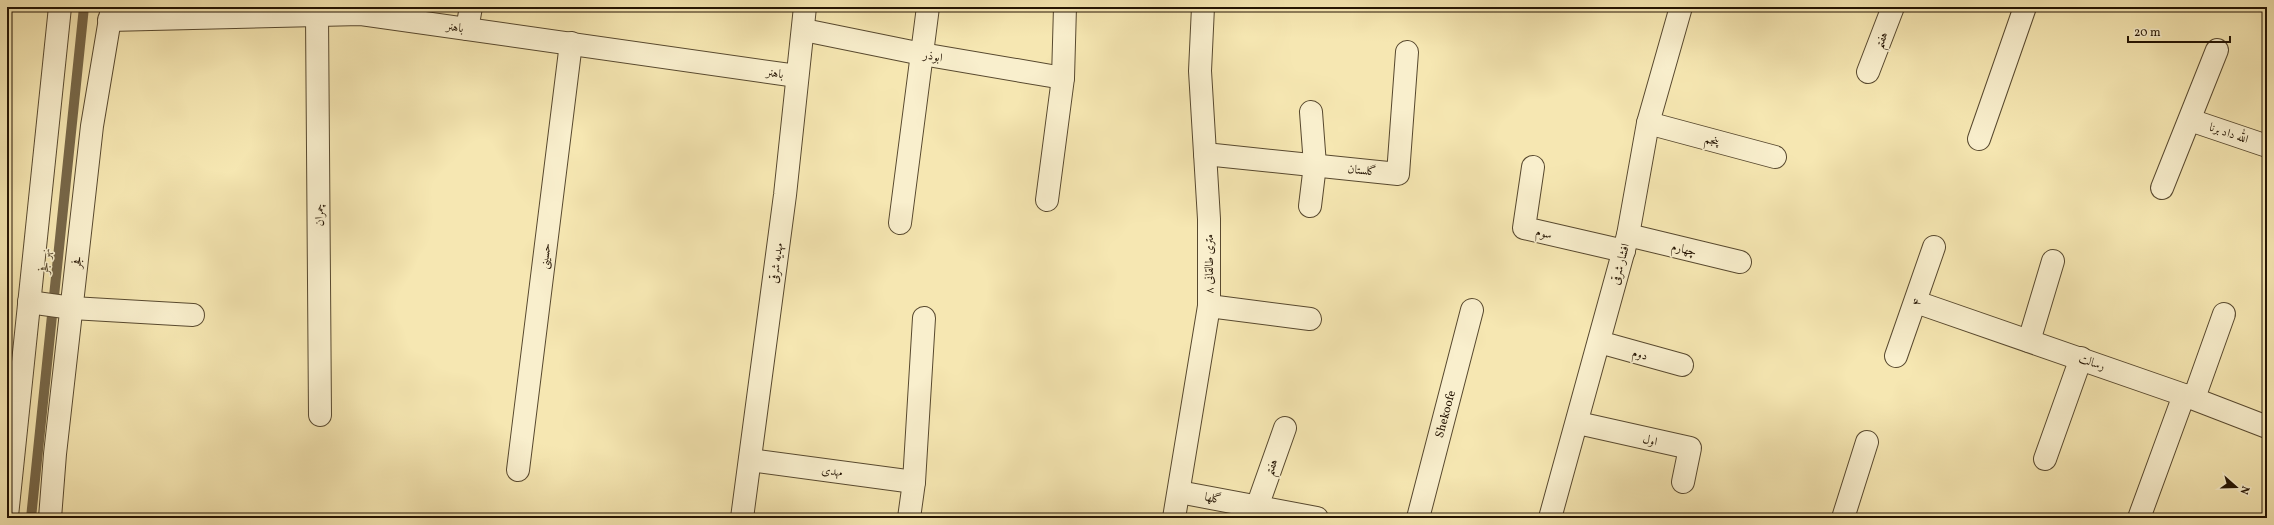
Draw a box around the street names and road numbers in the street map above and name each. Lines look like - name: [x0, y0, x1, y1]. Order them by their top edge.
- street label: باهنر: [443, 19, 464, 37]
- street label: هفتم: [1871, 30, 1895, 52]
- street label: ابوذر: [921, 47, 944, 67]
- street label: باهنر: [763, 65, 784, 83]
- street label: الله داد برنا: [2207, 117, 2252, 148]
- street label: پنجم: [1702, 131, 1722, 153]
- street label: گلستان: [1347, 161, 1377, 180]
- street label: چمران: [312, 204, 328, 226]
- street label: سوم: [1534, 224, 1554, 246]
- street label: ۸ متری طالقانی: [1202, 234, 1218, 294]
- street label: چهارم: [1669, 239, 1698, 263]
- street label: افشار شرقی: [1608, 241, 1634, 287]
- street label: حسینی: [536, 242, 556, 270]
- street label: مهدیه شرقی: [766, 242, 788, 284]
- street label: فجر: [69, 255, 87, 271]
- street label: ۴: [1908, 296, 1926, 308]
- street label: دوم: [1629, 345, 1649, 367]
- street label: رسالت: [2076, 351, 2107, 375]
- street label: Shekoofe: [1432, 389, 1460, 440]
- street label: اول: [1641, 432, 1659, 451]
- street label: هفتم: [1262, 457, 1285, 479]
- street label: مهدی: [820, 463, 844, 481]
- street label: گلها: [1203, 489, 1223, 508]

